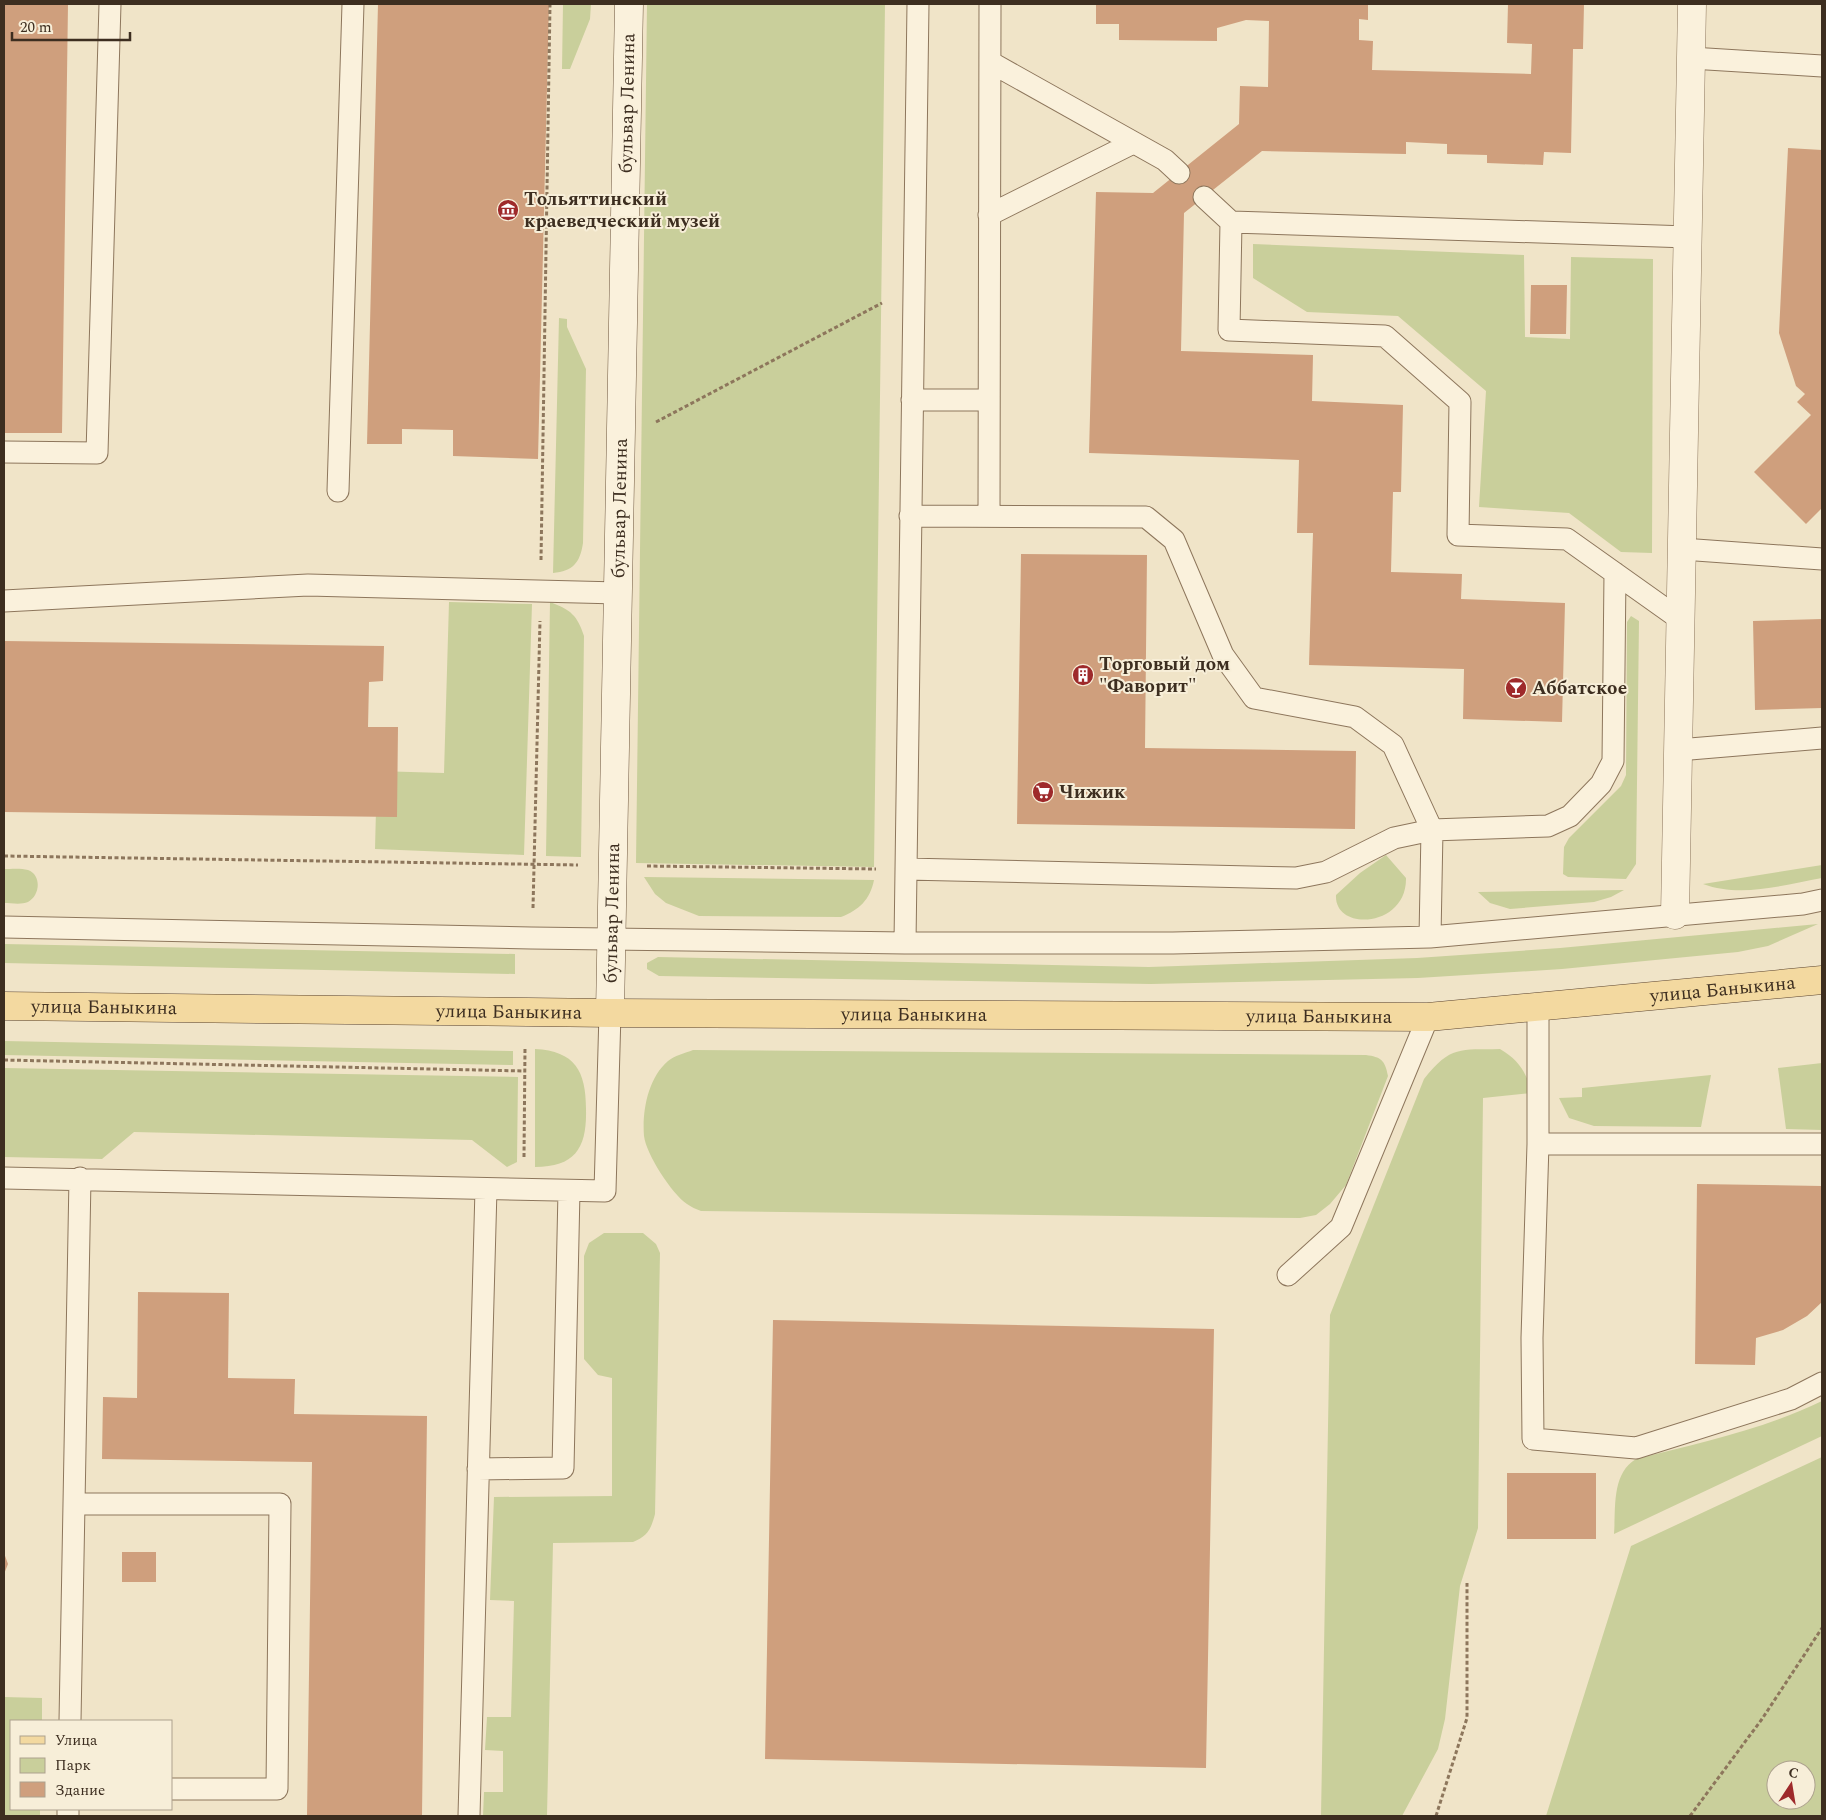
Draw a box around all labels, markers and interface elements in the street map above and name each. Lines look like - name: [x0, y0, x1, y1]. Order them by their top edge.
- scale bar: [12, 10, 130, 42]
- text: 20 m: [20, 16, 52, 39]
- street label: бульвар Ленина: [611, 32, 643, 174]
- place label: Тольяттинский краеведческий музей: [524, 185, 720, 236]
- museum icon: Тольяттинский краеведческий музей: [496, 198, 520, 222]
- street label: бульвар Ленина: [604, 437, 635, 578]
- place label: Торговый дом "Фаворит": [1099, 650, 1230, 701]
- building icon: Торговый дом "Фаворит": [1071, 663, 1095, 687]
- place label: Аббатское: [1532, 674, 1627, 703]
- bar icon: Аббатское: [1504, 676, 1528, 700]
- place label: Чижик: [1059, 778, 1126, 807]
- supermarket icon: Чижик: [1031, 780, 1055, 804]
- street label: бульвар Ленина: [596, 842, 628, 983]
- street label: улица Баныкина: [1648, 968, 1797, 1011]
- street label: улица Баныкина: [30, 992, 178, 1023]
- street label: улица Баныкина: [435, 996, 583, 1027]
- street label: улица Баныкина: [840, 1000, 988, 1029]
- street label: улица Баныкина: [1245, 1002, 1393, 1031]
- legend: [10, 1720, 172, 1810]
- text: Улица: [55, 1729, 98, 1752]
- text: Парк: [55, 1754, 91, 1777]
- north arrow: [1766, 1760, 1816, 1810]
- text: С: [1787, 1761, 1801, 1784]
- text: Здание: [55, 1779, 105, 1802]

